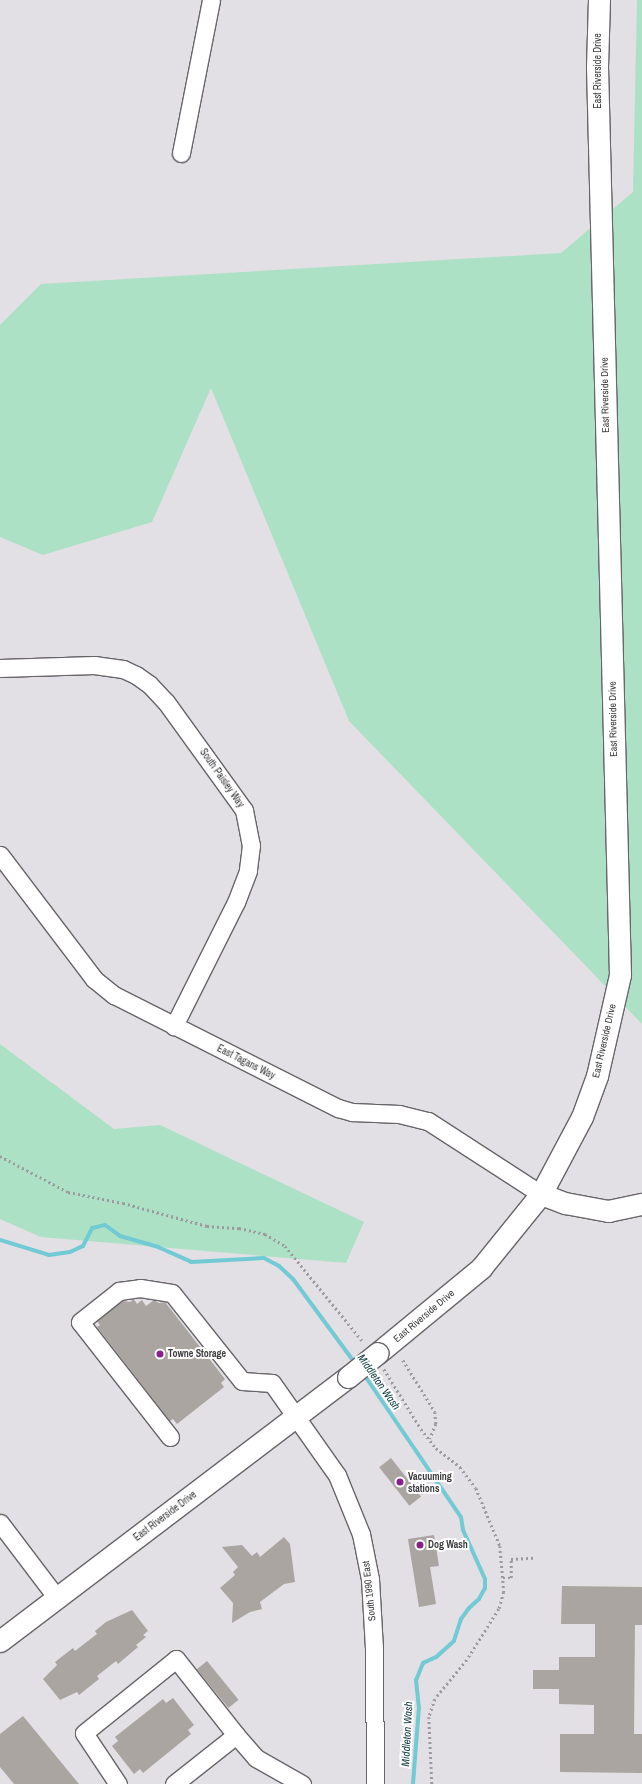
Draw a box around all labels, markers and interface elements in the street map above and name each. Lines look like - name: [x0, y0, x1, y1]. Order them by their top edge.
- street label: East Riverside Drive: [592, 33, 604, 109]
- street label: East Riverside Drive: [598, 357, 612, 433]
- street label: East Riverside Drive: [606, 681, 620, 757]
- street label: South Paisley Way: [197, 746, 247, 810]
- street label: East Riverside Drive: [590, 1003, 618, 1079]
- street label: East Tagans Way: [215, 1042, 277, 1082]
- street label: East Riverside Drive: [391, 1287, 457, 1345]
- place label: Towne Storage: [168, 1348, 226, 1360]
- marker: Towne Storage: [155, 1349, 165, 1359]
- water label: Middleton Wash: [355, 1352, 403, 1412]
- place label: Vacuuming stations: [408, 1470, 452, 1494]
- marker: Vacuuming stations: [395, 1477, 405, 1487]
- street label: East Riverside Drive: [131, 1488, 199, 1544]
- place label: Dog Wash: [428, 1539, 468, 1551]
- marker: Dog Wash: [415, 1540, 425, 1550]
- street label: South 1990 East: [360, 1560, 378, 1622]
- water label: Middleton Wash: [399, 1701, 415, 1767]

